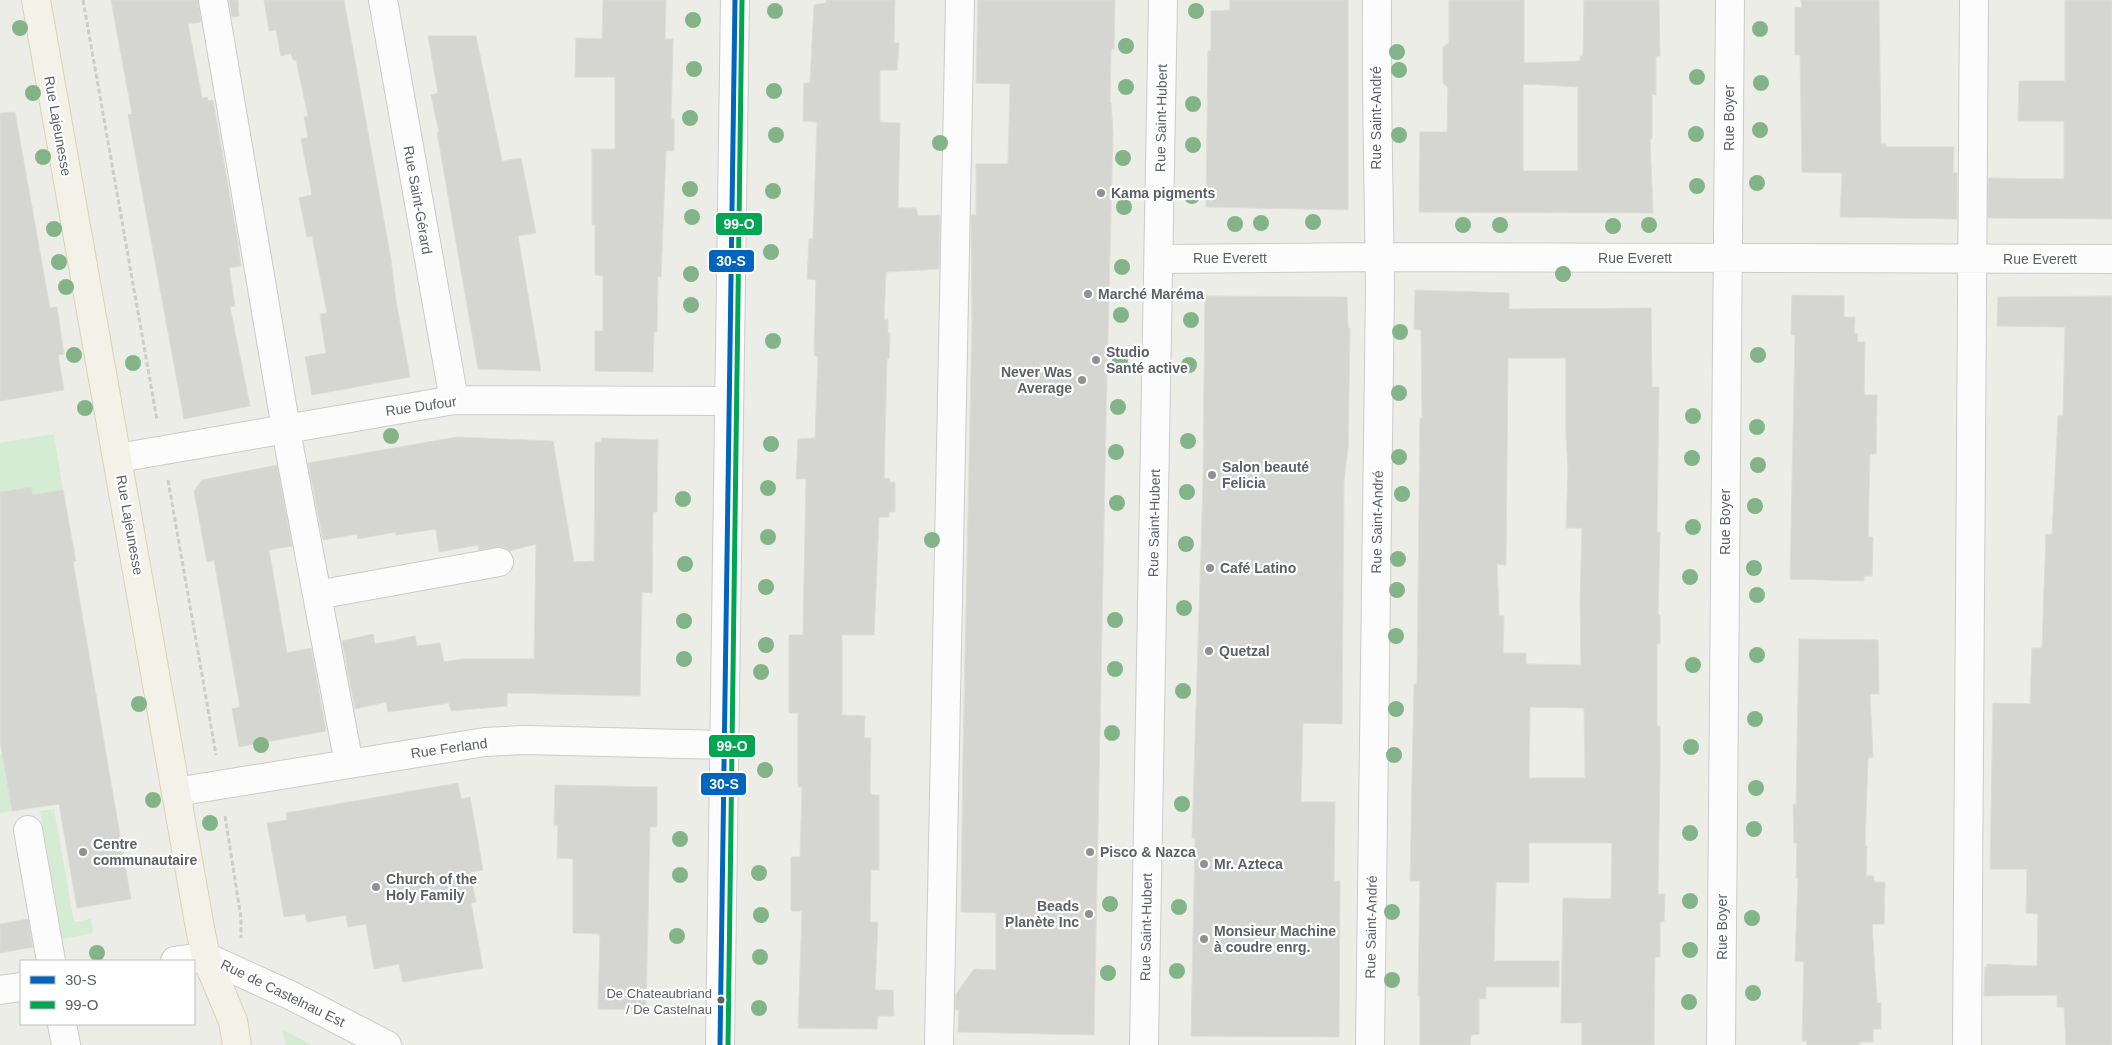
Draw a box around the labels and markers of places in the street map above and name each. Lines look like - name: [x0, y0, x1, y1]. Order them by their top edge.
- place label: Kama pigments: [1111, 185, 1215, 201]
- marker: Kama pigments: [1095, 187, 1107, 199]
- place label: Marché Maréma: [1098, 286, 1204, 302]
- marker: Marché Maréma: [1082, 288, 1094, 300]
- place label: Studio Santé active: [1106, 344, 1188, 376]
- marker: Studio Santé active: [1090, 354, 1102, 366]
- place label: Never Was Average: [1001, 364, 1072, 396]
- marker: Never Was Average: [1076, 374, 1088, 386]
- place label: Salon beauté Felicia: [1222, 459, 1309, 491]
- marker: Salon beauté Felicia: [1206, 469, 1218, 481]
- place label: Café Latino: [1220, 560, 1296, 576]
- marker: Café Latino: [1204, 562, 1216, 574]
- place label: Quetzal: [1219, 643, 1270, 659]
- marker: Quetzal: [1203, 645, 1215, 657]
- place label: Centre communautaire: [93, 836, 197, 868]
- place label: Pisco & Nazca: [1100, 844, 1196, 860]
- marker: Centre communautaire: [77, 846, 89, 858]
- marker: Pisco & Nazca: [1084, 846, 1096, 858]
- place label: Mr. Azteca: [1214, 856, 1283, 872]
- marker: Mr. Azteca: [1198, 858, 1210, 870]
- place label: Church of the Holy Family: [386, 871, 477, 903]
- marker: Church of the Holy Family: [370, 881, 382, 893]
- place label: Beads Planète Inc: [1005, 898, 1079, 930]
- marker: Beads Planète Inc: [1083, 908, 1095, 920]
- place label: Monsieur Machine à coudre enrg.: [1214, 923, 1336, 955]
- marker: Monsieur Machine à coudre enrg.: [1198, 933, 1210, 945]
- place label: De Chateaubriand / De Castelnau: [606, 986, 712, 1017]
- marker: De Chateaubriand / De Castelnau: [716, 995, 726, 1005]

